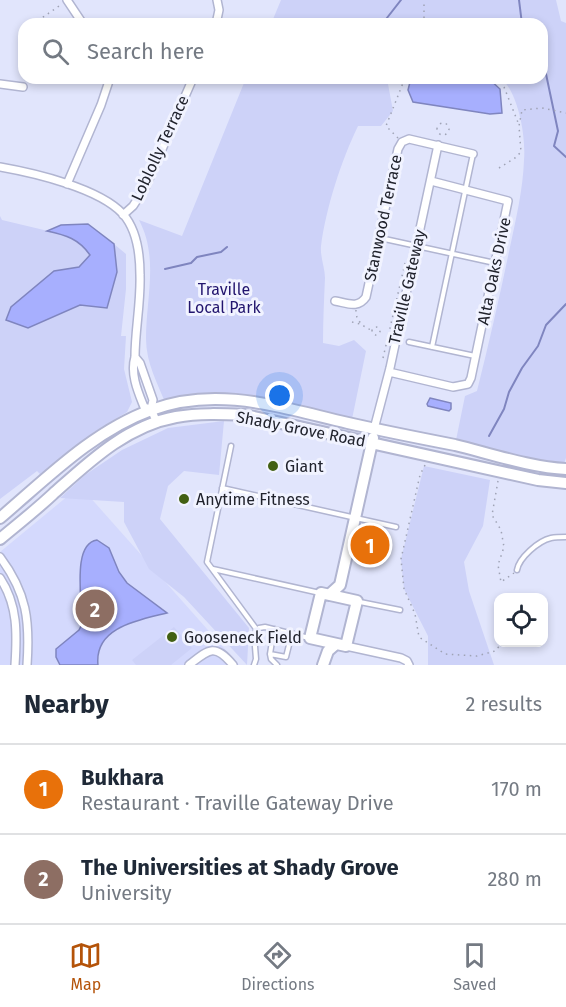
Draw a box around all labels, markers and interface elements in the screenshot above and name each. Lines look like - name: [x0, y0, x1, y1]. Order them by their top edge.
- search box: [18, 18, 548, 84]
- icon: search: [39, 35, 72, 68]
- text: Search here: [87, 38, 205, 65]
- street label: Loblolly Terrace: [127, 92, 193, 204]
- street label: Stanwood Terrace: [360, 153, 406, 283]
- street label: Alta Oaks Drive: [473, 216, 515, 326]
- street label: Traville Gateway: [385, 228, 429, 346]
- park label: Traville Local Park: [187, 280, 261, 317]
- your location: [265, 381, 294, 410]
- street label: Shady Grove Road: [235, 407, 367, 451]
- place label: Giant: [285, 457, 324, 476]
- marker: Giant: [266, 459, 280, 473]
- place label: Anytime Fitness: [196, 490, 310, 509]
- marker: Anytime Fitness: [177, 492, 191, 506]
- pin: 1: [350, 522, 389, 568]
- pin: 2: [76, 586, 115, 632]
- map controls: [494, 593, 548, 647]
- button: locate: [494, 593, 548, 647]
- place label: Gooseneck Field: [184, 628, 302, 647]
- marker: Gooseneck Field: [165, 630, 179, 644]
- text: Nearby: [24, 689, 109, 720]
- text: 2 results: [465, 692, 542, 716]
- text: Bukhara: [81, 764, 164, 791]
- text: 1: [39, 777, 48, 801]
- text: 170 m: [491, 777, 542, 801]
- text: Restaurant · Traville Gateway Drive: [81, 791, 394, 815]
- text: The Universities at Shady Grove: [81, 854, 399, 881]
- text: 2: [38, 867, 49, 891]
- text: 280 m: [487, 867, 542, 891]
- text: University: [81, 881, 172, 905]
- tab: Map: [69, 939, 102, 994]
- tab: Directions: [241, 939, 315, 994]
- tab: Saved: [453, 939, 497, 994]

